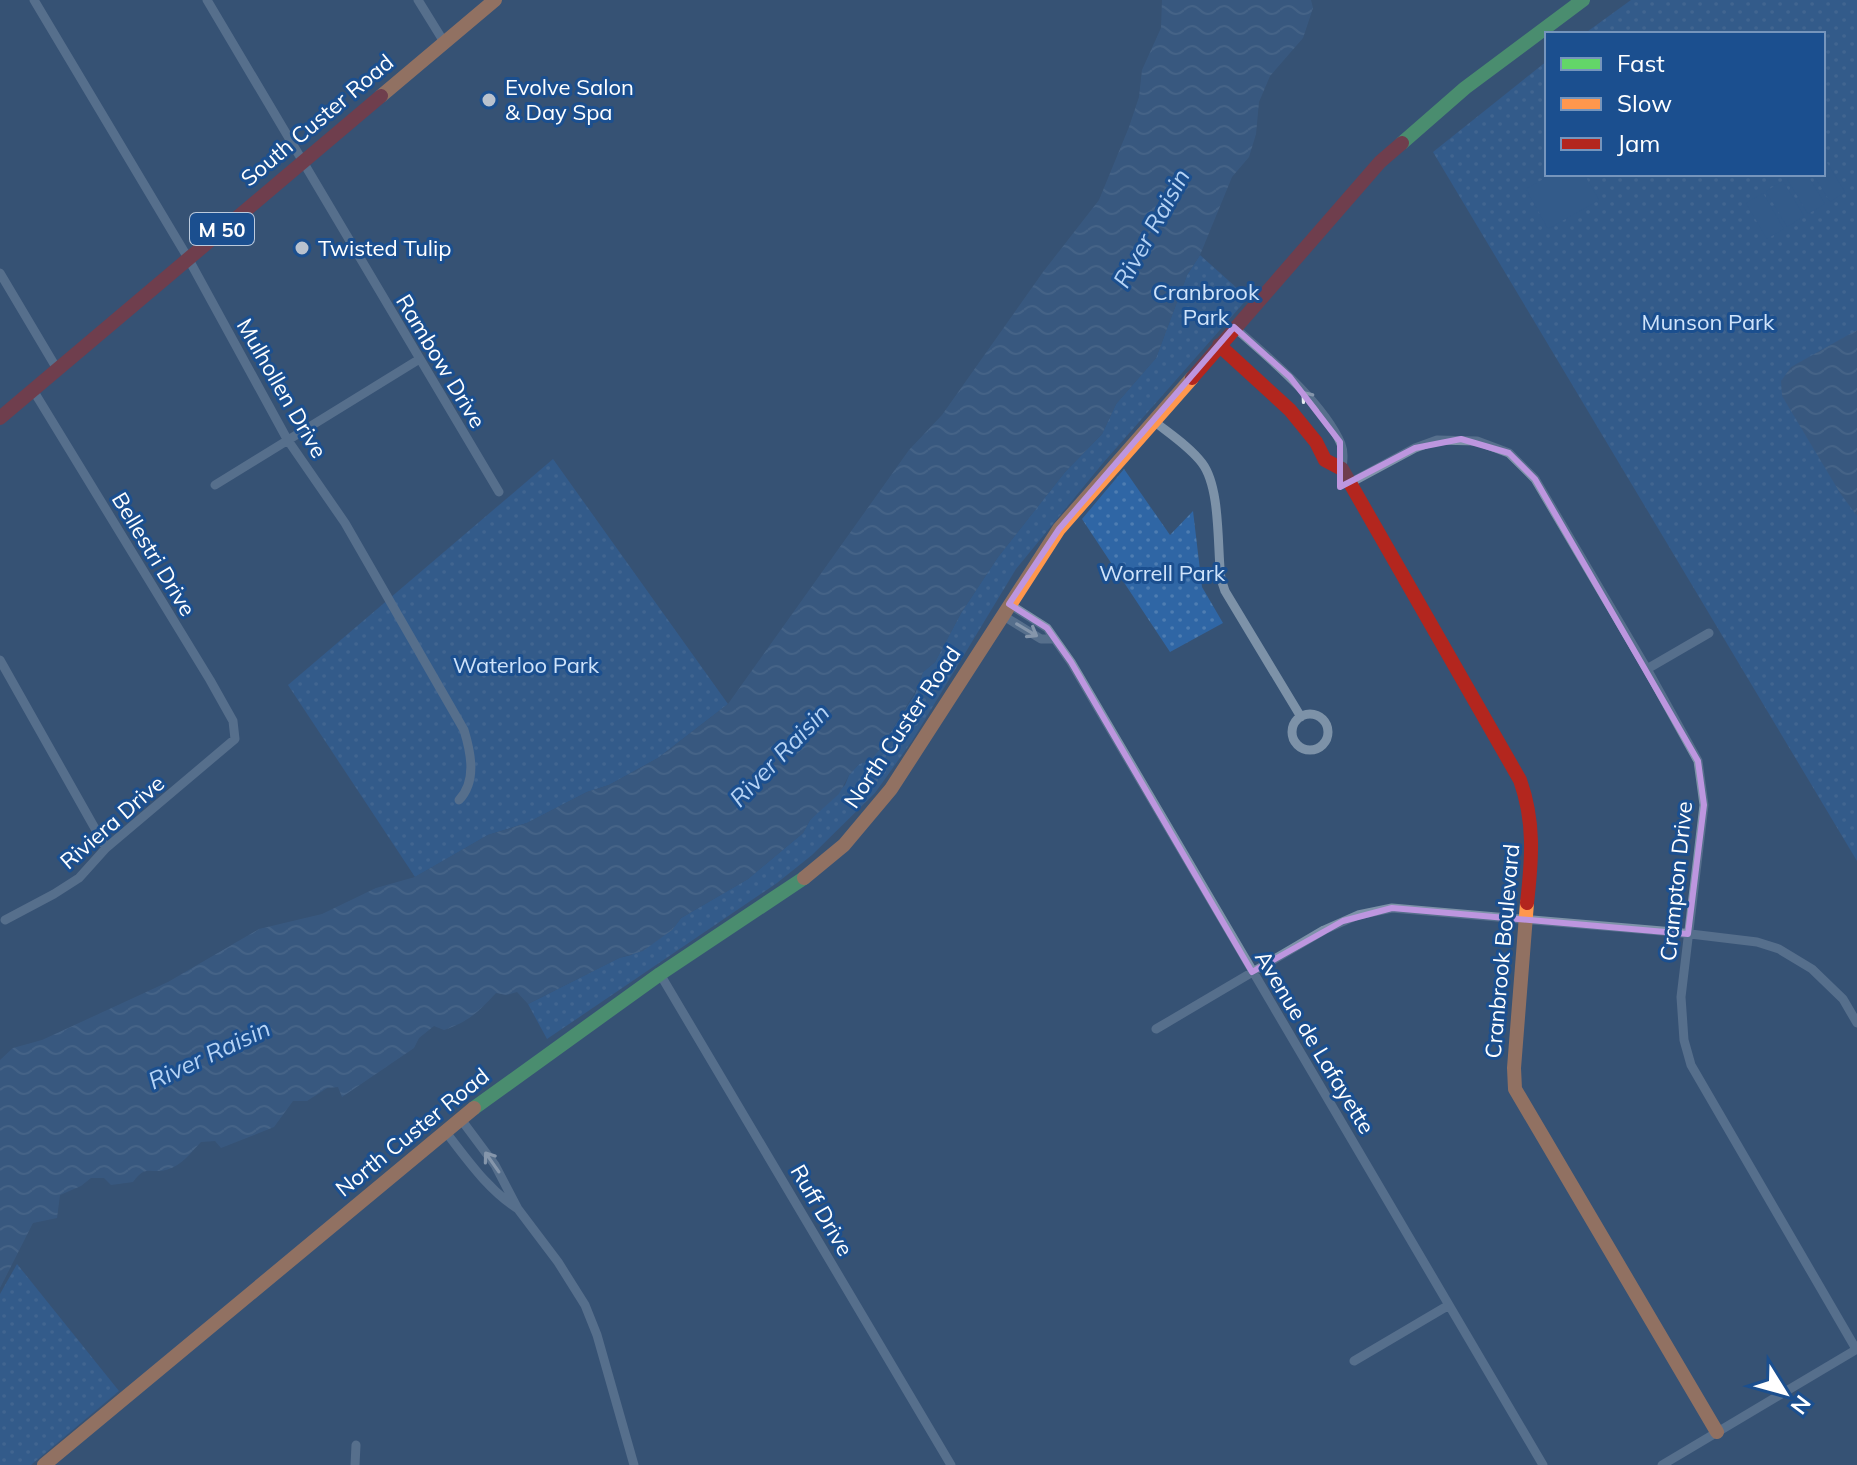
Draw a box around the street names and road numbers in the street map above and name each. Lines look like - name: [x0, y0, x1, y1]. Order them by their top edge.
- street label: South Custer Road: [235, 48, 399, 192]
- road number: M 50: [190, 213, 254, 245]
- street label: Rambow Drive: [390, 289, 492, 433]
- street label: Mulhollen Drive: [231, 313, 333, 463]
- street label: Bellestri Drive: [106, 487, 202, 621]
- street label: North Custer Road: [837, 641, 967, 813]
- street label: Riviera Drive: [54, 769, 170, 875]
- street label: Crampton Drive: [1654, 800, 1698, 962]
- street label: Cranbrook Boulevard: [1479, 843, 1525, 1059]
- street label: Avenue de Lafayette: [1249, 945, 1381, 1139]
- street label: North Custer Road: [330, 1062, 494, 1202]
- street label: Ruff Drive: [785, 1159, 859, 1261]

